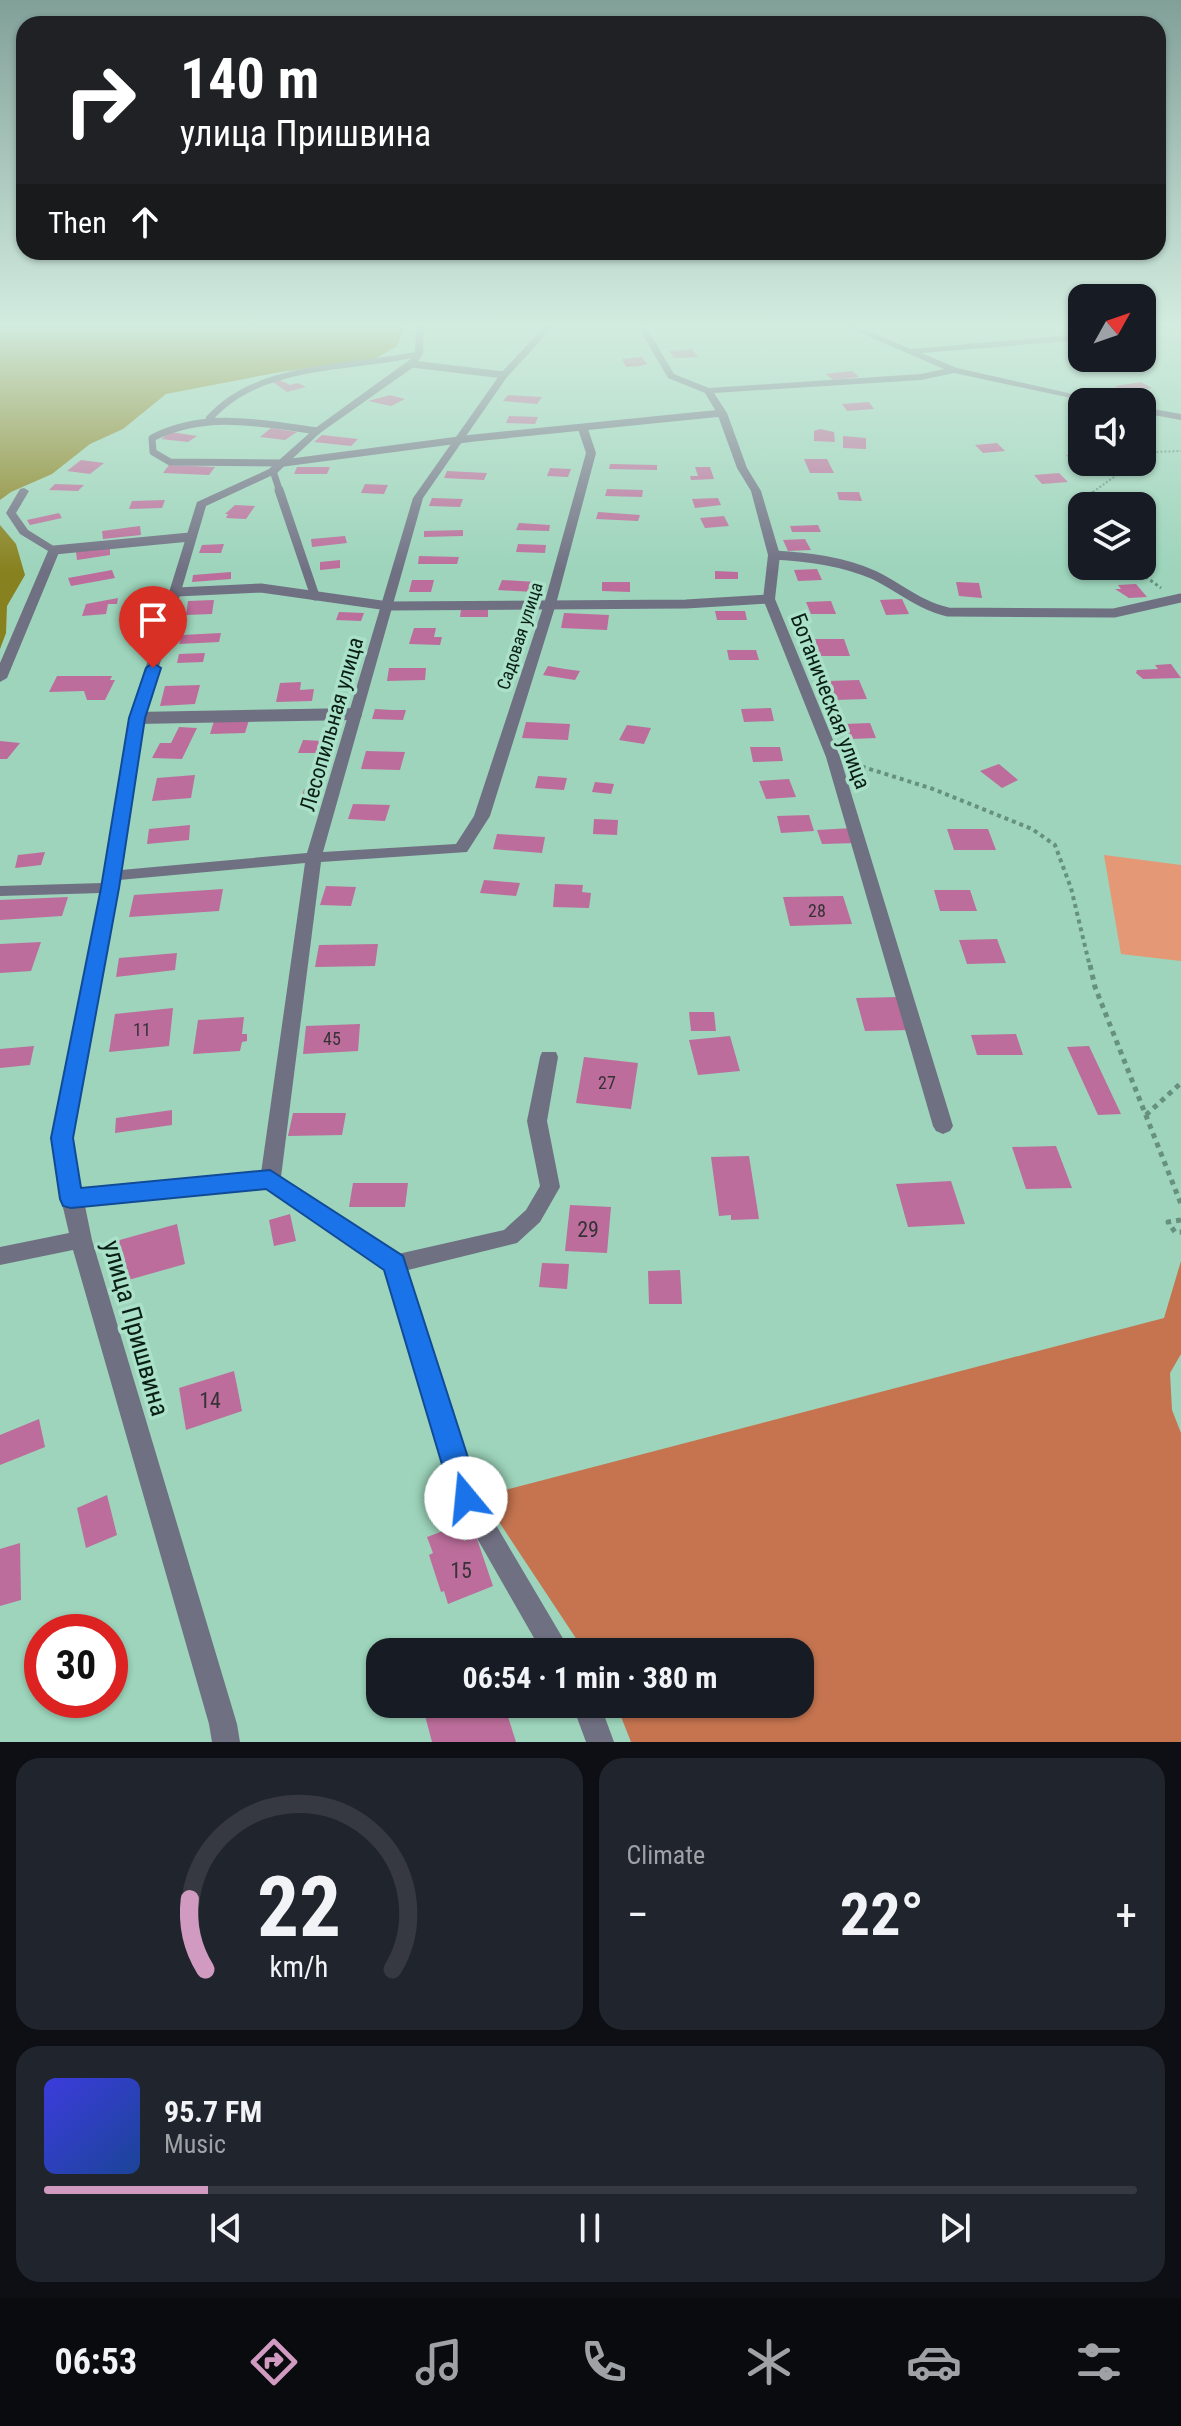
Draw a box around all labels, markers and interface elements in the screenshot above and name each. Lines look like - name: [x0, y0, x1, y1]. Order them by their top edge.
- text: 140 m: [180, 46, 319, 112]
- icon: right: [48, 48, 152, 152]
- text: улица Пришвина: [180, 113, 431, 155]
- icon: ahead: [123, 200, 167, 244]
- text: Then: [48, 205, 107, 240]
- north arrow: [1068, 284, 1156, 372]
- map controls: [1068, 284, 1156, 580]
- button: sound: [1068, 388, 1156, 476]
- button: layers: [1068, 492, 1156, 580]
- street label: Садовая улица: [492, 580, 547, 692]
- pin: [119, 586, 187, 668]
- icon: arrive: [131, 598, 175, 642]
- street label: Ботаническая улица: [786, 610, 876, 793]
- street label: Лесопильная улица: [295, 634, 368, 814]
- house number: 28: [808, 900, 826, 921]
- house number: 11: [133, 1019, 151, 1040]
- house number: 45: [323, 1028, 341, 1049]
- house number: 27: [598, 1072, 616, 1093]
- house number: 29: [577, 1217, 599, 1242]
- street label: улица Пришвина: [97, 1237, 175, 1419]
- house number: 14: [199, 1388, 221, 1413]
- position arrow: [424, 1456, 508, 1540]
- house number: 15: [450, 1558, 472, 1583]
- speed limit sign: 30: [24, 1614, 128, 1718]
- text: 06:54 · 1 min · 380 m: [463, 1660, 717, 1695]
- text: Climate: [627, 1840, 705, 1870]
- text: 22: [257, 1859, 341, 1956]
- text: 22°: [840, 1879, 924, 1950]
- text: −: [627, 1889, 649, 1941]
- text: +: [1115, 1889, 1137, 1941]
- text: km/h: [270, 1950, 329, 1984]
- text: 95.7 FM: [164, 2094, 262, 2129]
- text: Music: [164, 2129, 226, 2159]
- icon: previous: [204, 2206, 248, 2250]
- icon: pause: [568, 2206, 612, 2250]
- icon: next: [933, 2206, 977, 2250]
- icon: directions: [246, 2334, 302, 2390]
- icon: music: [411, 2334, 467, 2390]
- icon: phone: [576, 2334, 632, 2390]
- icon: climate: [741, 2334, 797, 2390]
- icon: car: [906, 2334, 962, 2390]
- icon: filters: [1071, 2334, 1127, 2390]
- text: 06:53: [54, 2341, 137, 2383]

